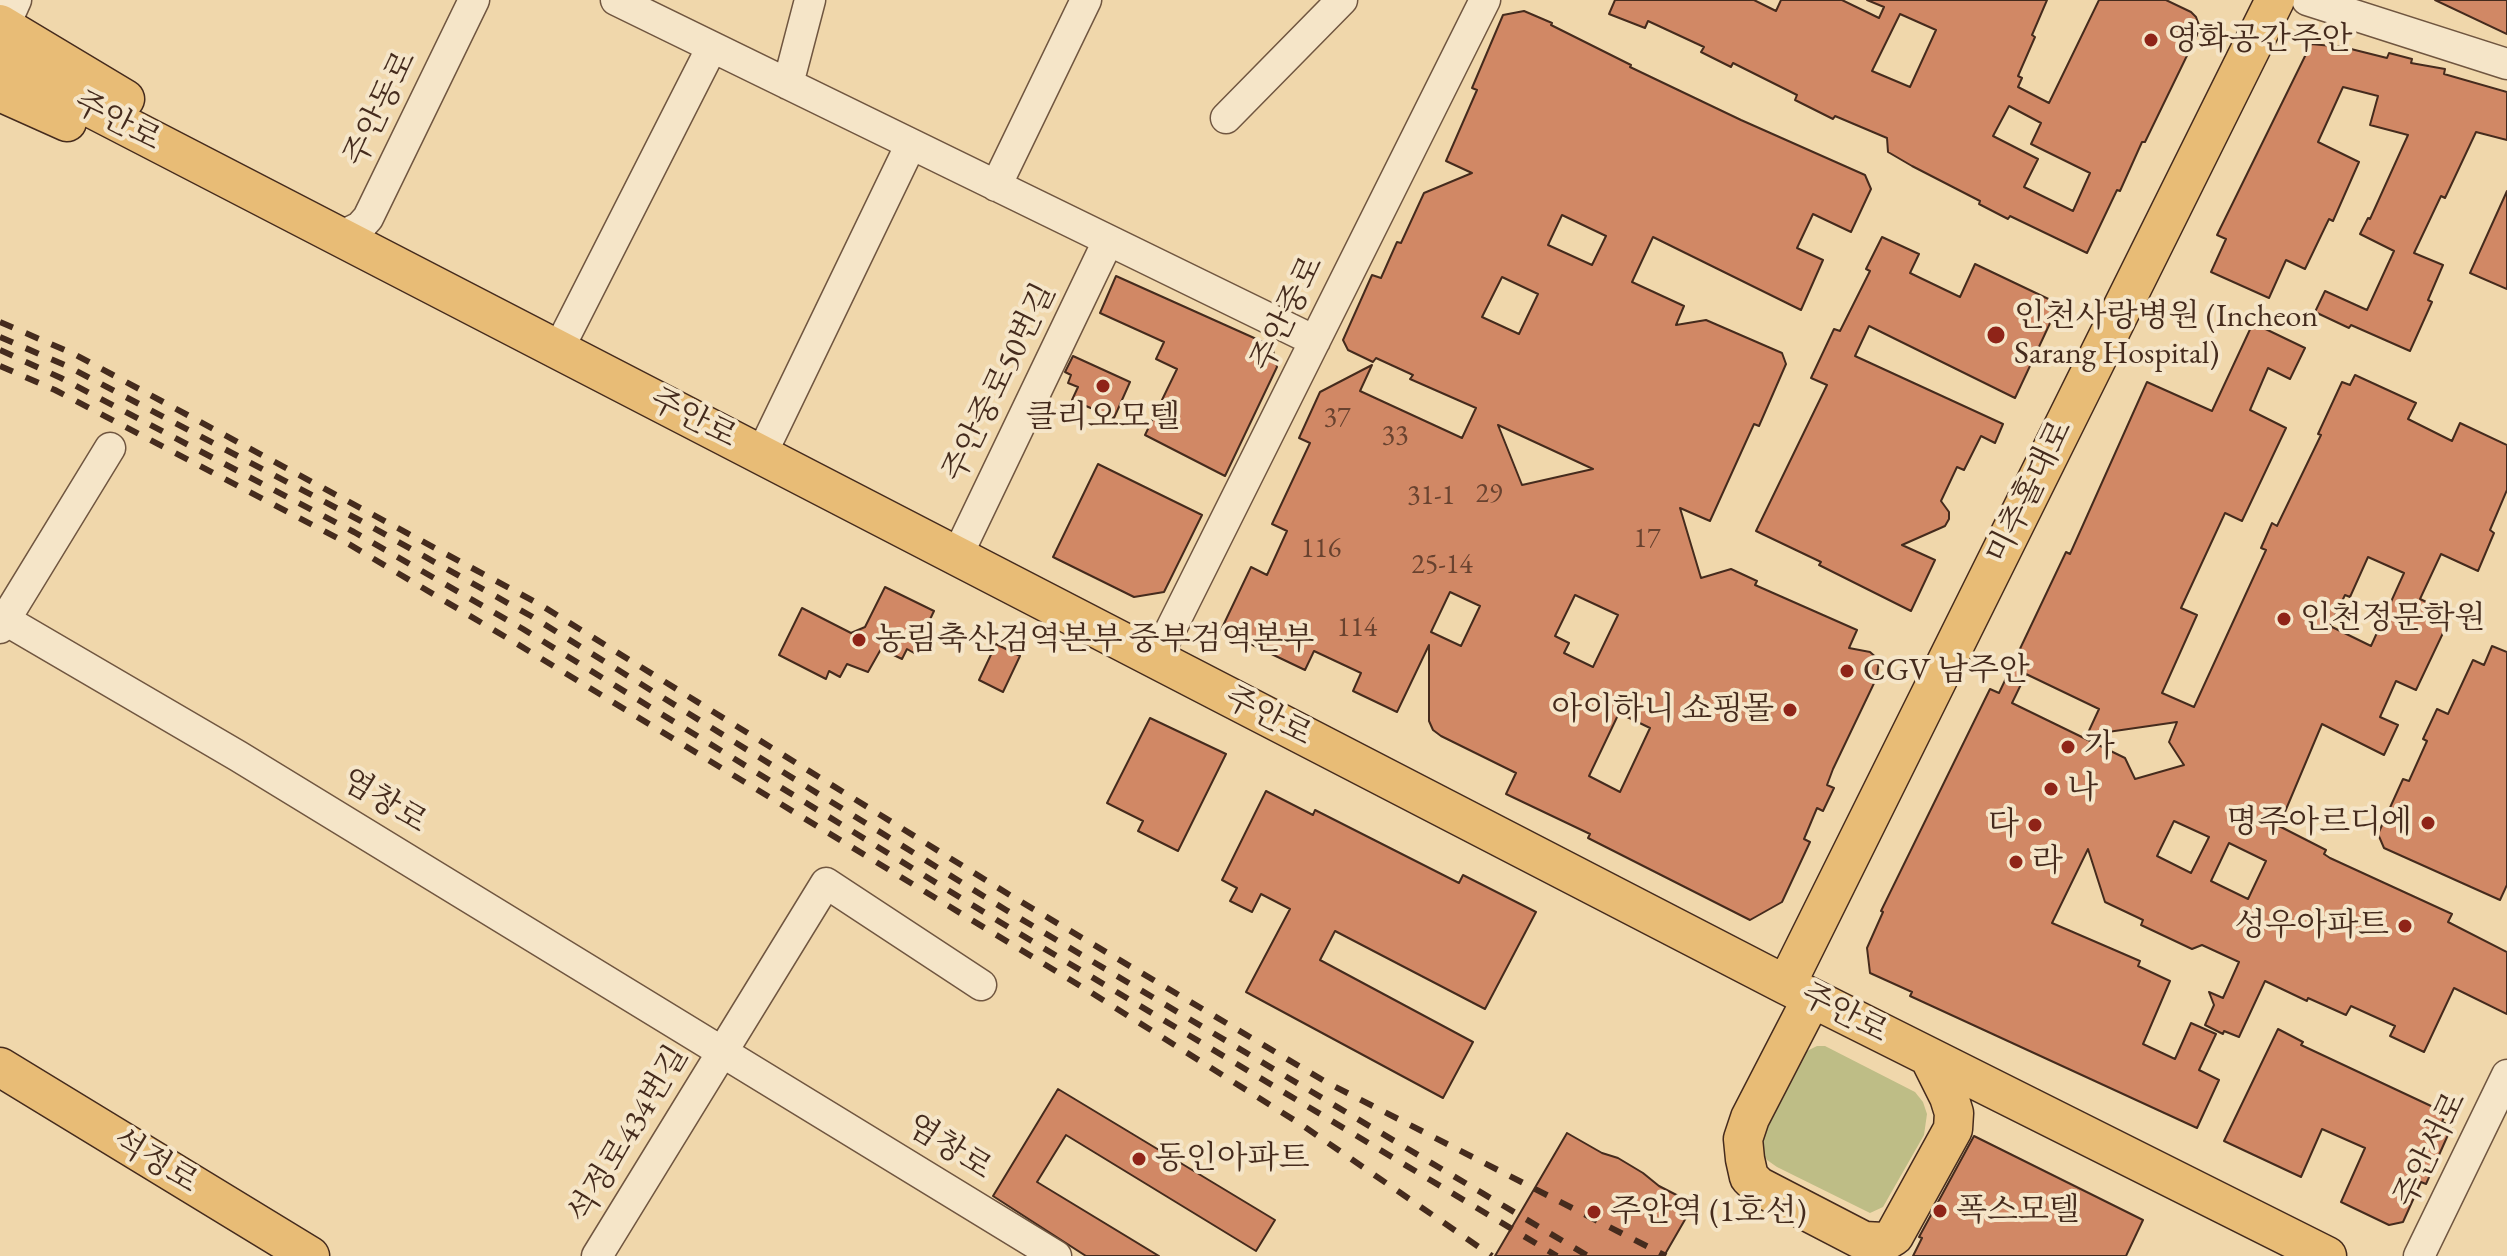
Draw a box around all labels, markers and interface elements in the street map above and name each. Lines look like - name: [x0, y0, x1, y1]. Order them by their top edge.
- place label: 영화공간주안: [2167, 21, 2352, 59]
- marker: 영화공간주안: [2142, 31, 2160, 49]
- street label: 주안동로: [337, 45, 425, 173]
- street label: 주안로: [67, 84, 167, 160]
- street label: 주안중로: [1244, 250, 1332, 378]
- street label: 주안중로50번길: [935, 277, 1065, 489]
- place label: 인천사랑병원 (Incheon Sarang Hospital): [2014, 298, 2318, 373]
- marker: 인천사랑병원 (Incheon Sarang Hospital): [1985, 324, 2007, 346]
- marker: 클리오모텔: [1094, 377, 1112, 395]
- street label: 주안로: [643, 381, 743, 457]
- place label: 클리오모텔: [1026, 399, 1180, 437]
- house number: 37: [1324, 401, 1350, 435]
- street label: 미추홀대로: [1979, 414, 2081, 570]
- house number: 33: [1382, 419, 1408, 453]
- house number: 29: [1476, 477, 1502, 511]
- house number: 31-1: [1407, 479, 1455, 513]
- house number: 17: [1634, 522, 1660, 556]
- house number: 116: [1301, 532, 1341, 566]
- house number: 25-14: [1411, 548, 1473, 582]
- place label: 인천정문학원: [2300, 600, 2485, 638]
- marker: 인천정문학원: [2275, 610, 2293, 628]
- house number: 114: [1337, 611, 1377, 645]
- place label: 농림축산검역본부 중부검역본부: [875, 621, 1314, 659]
- marker: 농림축산검역본부 중부검역본부: [850, 631, 868, 649]
- place label: CGV 남주안: [1863, 652, 2030, 690]
- marker: CGV 남주안: [1838, 662, 1856, 680]
- street label: 주안로: [1218, 679, 1318, 755]
- place label: 아이하니 쇼핑몰: [1551, 691, 1774, 729]
- marker: 아이하니 쇼핑몰: [1781, 701, 1799, 719]
- place label: 가: [2084, 728, 2115, 766]
- marker: 가: [2059, 738, 2077, 756]
- street label: 염창로: [334, 762, 434, 842]
- place label: 나: [2067, 770, 2098, 808]
- marker: 나: [2042, 780, 2060, 798]
- place label: 명주아르디에: [2227, 804, 2412, 842]
- place label: 다: [1988, 806, 2019, 844]
- marker: 명주아르디에: [2419, 814, 2437, 832]
- marker: 다: [2026, 816, 2044, 834]
- place label: 라: [2032, 843, 2063, 881]
- marker: 라: [2007, 853, 2025, 871]
- place label: 성우아파트: [2234, 907, 2389, 945]
- marker: 성우아파트: [2396, 917, 2414, 935]
- street label: 주안로: [1794, 976, 1894, 1052]
- street label: 석정로434번길: [561, 1039, 697, 1231]
- street label: 주안서로: [2387, 1086, 2475, 1214]
- street label: 염창로: [900, 1107, 998, 1189]
- street label: 석정로: [105, 1122, 205, 1202]
- place label: 동인아파트: [1155, 1140, 1310, 1178]
- marker: 동인아파트: [1130, 1150, 1148, 1168]
- place label: 폭스모텔: [1956, 1192, 2080, 1230]
- place label: 주안역 (1호선): [1610, 1193, 1806, 1231]
- marker: 폭스모텔: [1931, 1202, 1949, 1220]
- marker: 주안역 (1호선): [1585, 1203, 1603, 1221]

